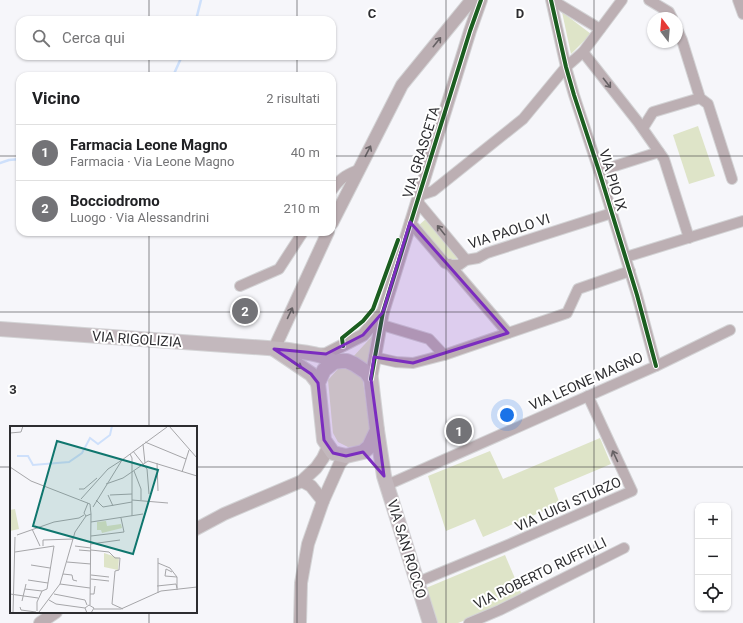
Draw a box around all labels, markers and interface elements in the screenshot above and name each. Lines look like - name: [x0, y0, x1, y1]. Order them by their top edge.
- text: C: [368, 6, 377, 21]
- text: D: [516, 6, 524, 21]
- north arrow: [647, 12, 683, 48]
- search box: [16, 16, 336, 60]
- icon: search: [30, 27, 52, 49]
- text: Cerca qui: [62, 29, 125, 47]
- one-way arrow: [433, 36, 442, 47]
- one-way arrow: [602, 77, 611, 88]
- text: Vicino: [32, 88, 80, 108]
- text: 2 risultati: [266, 91, 320, 106]
- street label: VIA GRASCETA: [399, 104, 443, 200]
- text: Farmacia Leone Magno: [70, 136, 228, 154]
- text: 1: [41, 145, 49, 160]
- text: 40 m: [291, 145, 320, 160]
- one-way arrow: [365, 145, 372, 157]
- street label: VIA PIO IX: [596, 147, 630, 213]
- text: Farmacia · Via Leone Magno: [70, 154, 234, 169]
- text: Bocciodromo: [70, 192, 160, 210]
- text: 2: [41, 201, 49, 216]
- text: 210 m: [283, 201, 320, 216]
- text: Luogo · Via Alessandrini: [70, 210, 209, 225]
- street label: VIA PAOLO VI: [466, 210, 552, 252]
- one-way arrow: [437, 225, 446, 236]
- pin: 2: [232, 296, 258, 326]
- one-way arrow: [287, 308, 294, 320]
- street label: VIA RIGOLIZIA: [92, 328, 182, 350]
- street label: VIA LEONE MAGNO: [527, 349, 645, 413]
- one-way arrow: [291, 361, 302, 369]
- text: 3: [9, 382, 17, 397]
- your location: [497, 405, 517, 425]
- pin: 1: [446, 416, 472, 446]
- inset map: [10, 426, 197, 613]
- one-way arrow: [611, 450, 619, 462]
- street label: VIA LUIGI STURZO: [512, 473, 624, 535]
- street label: VIA SAN ROCCO: [384, 498, 430, 600]
- map controls: [695, 503, 731, 611]
- button: +: [695, 503, 731, 539]
- street label: VIA ROBERTO RUFFILLI: [471, 534, 609, 612]
- button: −: [695, 539, 731, 575]
- button: locate: [695, 575, 731, 611]

